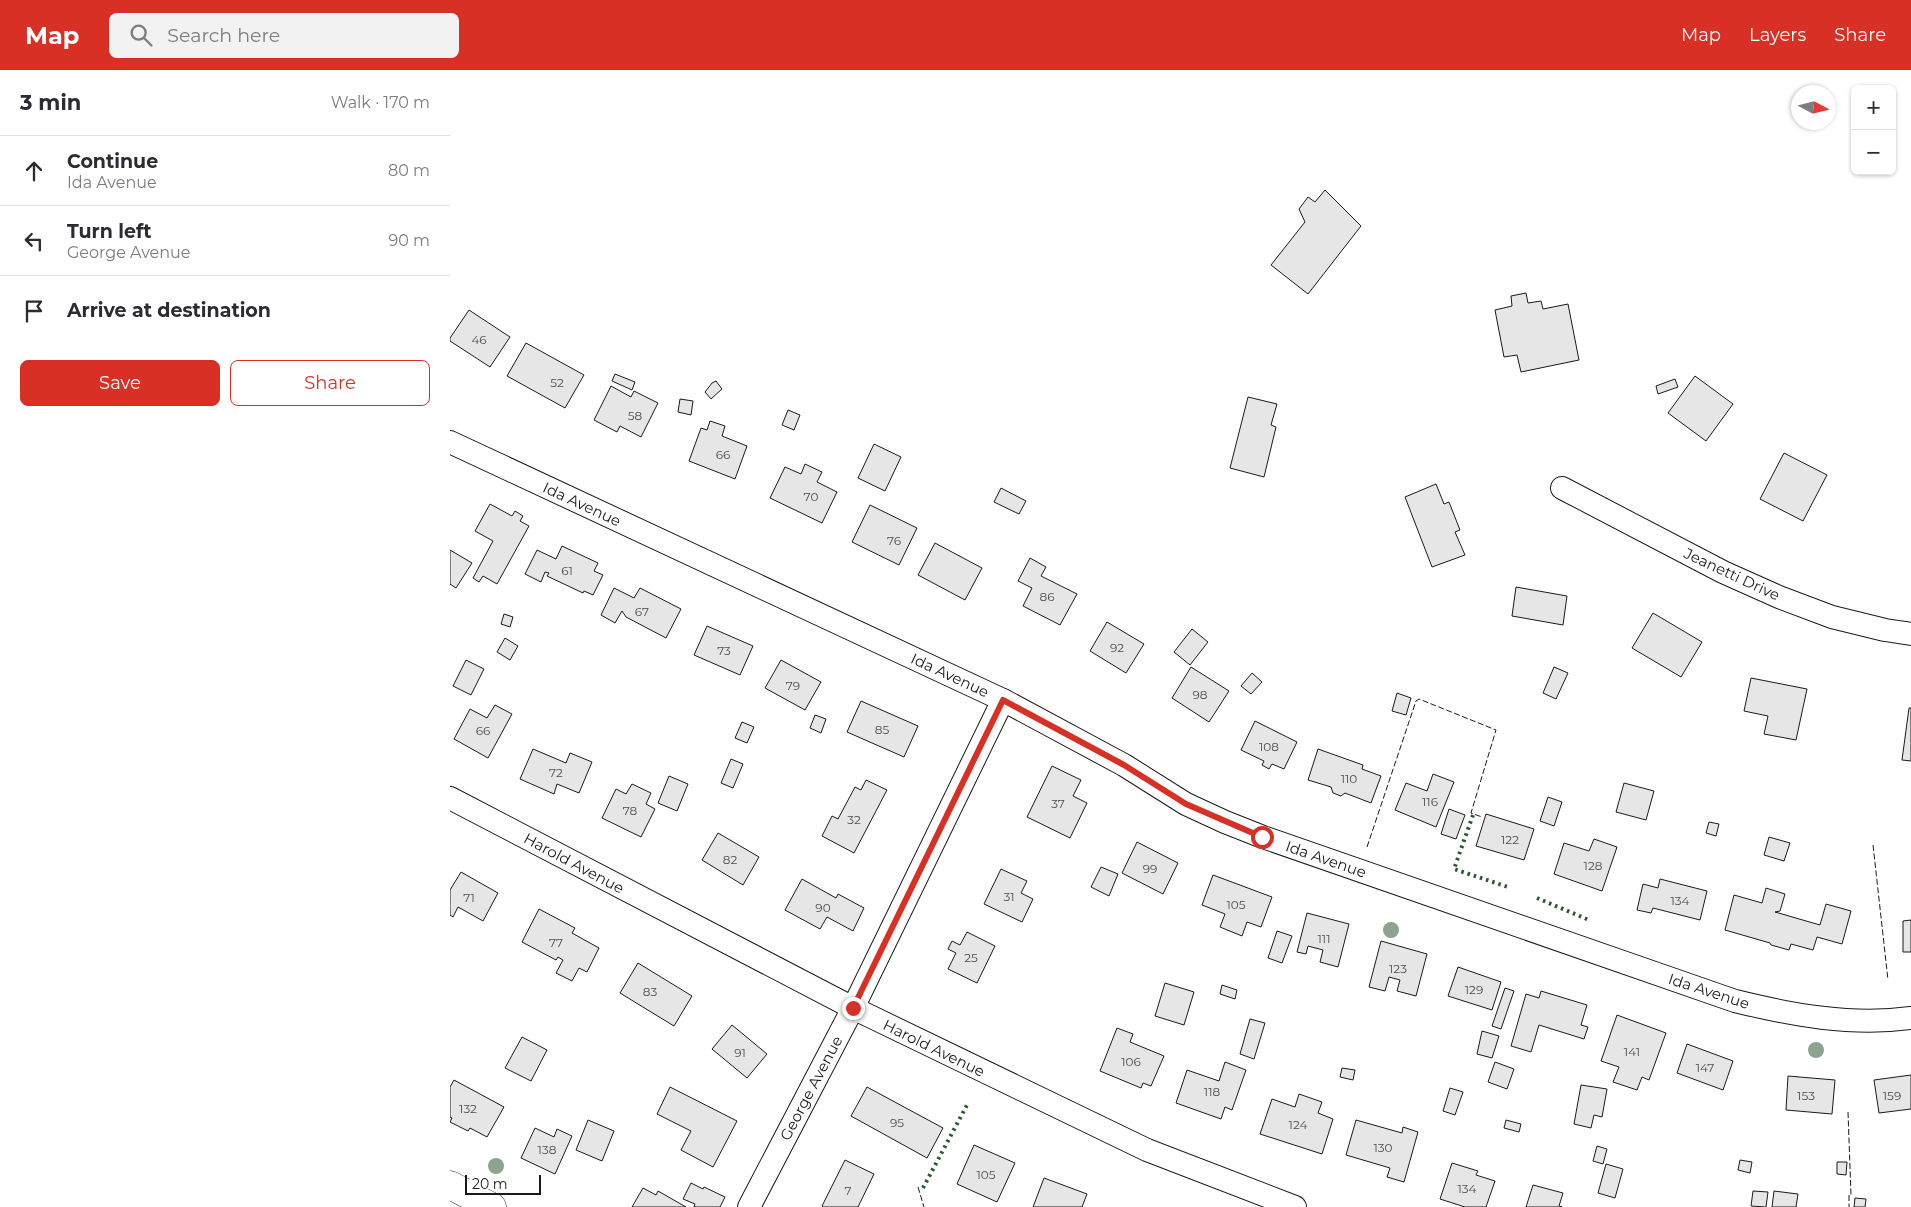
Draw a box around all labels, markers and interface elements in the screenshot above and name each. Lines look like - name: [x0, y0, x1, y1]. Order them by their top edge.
- search box: [109, 13, 459, 58]
- text: Map: [25, 21, 79, 50]
- icon: search: [127, 21, 155, 49]
- text: Search here: [167, 24, 280, 47]
- text: Map: [1681, 24, 1721, 46]
- text: Layers: [1749, 24, 1806, 46]
- text: Share: [1834, 24, 1886, 46]
- north arrow: [1791, 85, 1836, 130]
- map controls: [1851, 85, 1896, 175]
- button: +: [1851, 85, 1896, 130]
- text: 3 min: [20, 90, 81, 115]
- text: Walk · 170 m: [331, 93, 430, 112]
- button: −: [1851, 130, 1896, 175]
- text: Continue: [67, 150, 158, 173]
- icon: ahead: [20, 157, 48, 185]
- text: 80 m: [388, 161, 430, 180]
- text: Ida Avenue: [67, 173, 157, 192]
- text: Turn left: [67, 220, 152, 243]
- icon: left: [20, 227, 48, 255]
- text: 90 m: [388, 231, 430, 250]
- text: George Avenue: [67, 243, 190, 262]
- icon: arrive: [20, 297, 48, 325]
- text: Arrive at destination: [67, 299, 271, 322]
- house number: 46: [471, 332, 487, 347]
- button: Save: [20, 360, 220, 406]
- button: Share: [230, 360, 430, 406]
- house number: 52: [550, 375, 564, 390]
- house number: 58: [628, 408, 643, 423]
- house number: 66: [716, 447, 730, 462]
- street label: Ida Avenue: [540, 478, 624, 530]
- house number: 70: [804, 489, 818, 504]
- house number: 76: [887, 533, 901, 548]
- street label: Jeanetti Drive: [1680, 543, 1783, 605]
- house number: 61: [561, 563, 573, 578]
- house number: 86: [1040, 589, 1054, 604]
- house number: 67: [635, 604, 649, 619]
- house number: 92: [1110, 640, 1124, 655]
- house number: 73: [717, 643, 731, 658]
- street label: Ida Avenue: [908, 649, 992, 701]
- house number: 79: [786, 678, 800, 693]
- house number: 98: [1193, 687, 1208, 702]
- house number: 85: [875, 722, 889, 737]
- house number: 66: [476, 723, 490, 738]
- house number: 108: [1259, 739, 1279, 754]
- house number: 72: [549, 765, 563, 780]
- house number: 110: [1341, 771, 1357, 786]
- house number: 116: [1422, 794, 1438, 809]
- house number: 37: [1051, 796, 1065, 811]
- house number: 78: [623, 803, 638, 818]
- house number: 32: [847, 812, 861, 827]
- route start: [1251, 826, 1274, 849]
- street label: Harold Avenue: [521, 829, 627, 897]
- house number: 122: [1501, 832, 1519, 847]
- street label: Ida Avenue: [1283, 836, 1369, 882]
- house number: 82: [723, 852, 737, 867]
- house number: 128: [1584, 858, 1603, 873]
- house number: 99: [1143, 861, 1157, 876]
- house number: 31: [1003, 889, 1015, 904]
- house number: 71: [463, 890, 475, 905]
- house number: 134: [1670, 893, 1690, 908]
- house number: 105: [1226, 897, 1246, 912]
- house number: 90: [815, 900, 831, 915]
- house number: 111: [1318, 931, 1331, 946]
- house number: 77: [549, 935, 563, 950]
- house number: 25: [964, 950, 978, 965]
- house number: 123: [1389, 961, 1407, 976]
- street label: Ida Avenue: [1666, 969, 1752, 1013]
- house number: 129: [1465, 982, 1483, 997]
- house number: 83: [643, 984, 657, 999]
- route end: [842, 997, 865, 1020]
- street label: Harold Avenue: [880, 1015, 988, 1081]
- street label: George Avenue: [775, 1032, 847, 1144]
- house number: 141: [1624, 1044, 1640, 1059]
- house number: 91: [734, 1045, 746, 1060]
- house number: 106: [1121, 1054, 1141, 1069]
- house number: 147: [1696, 1060, 1714, 1075]
- house number: 118: [1204, 1084, 1221, 1099]
- house number: 153: [1797, 1088, 1815, 1103]
- house number: 159: [1883, 1088, 1901, 1103]
- house number: 132: [459, 1101, 477, 1116]
- house number: 95: [890, 1115, 904, 1130]
- house number: 124: [1289, 1117, 1307, 1132]
- house number: 130: [1373, 1140, 1393, 1155]
- house number: 138: [538, 1142, 557, 1157]
- house number: 105: [976, 1167, 996, 1182]
- scale bar: [465, 1172, 541, 1195]
- text: 20 m: [472, 1175, 508, 1193]
- house number: 134: [1457, 1181, 1477, 1196]
- house number: 7: [844, 1183, 852, 1198]

